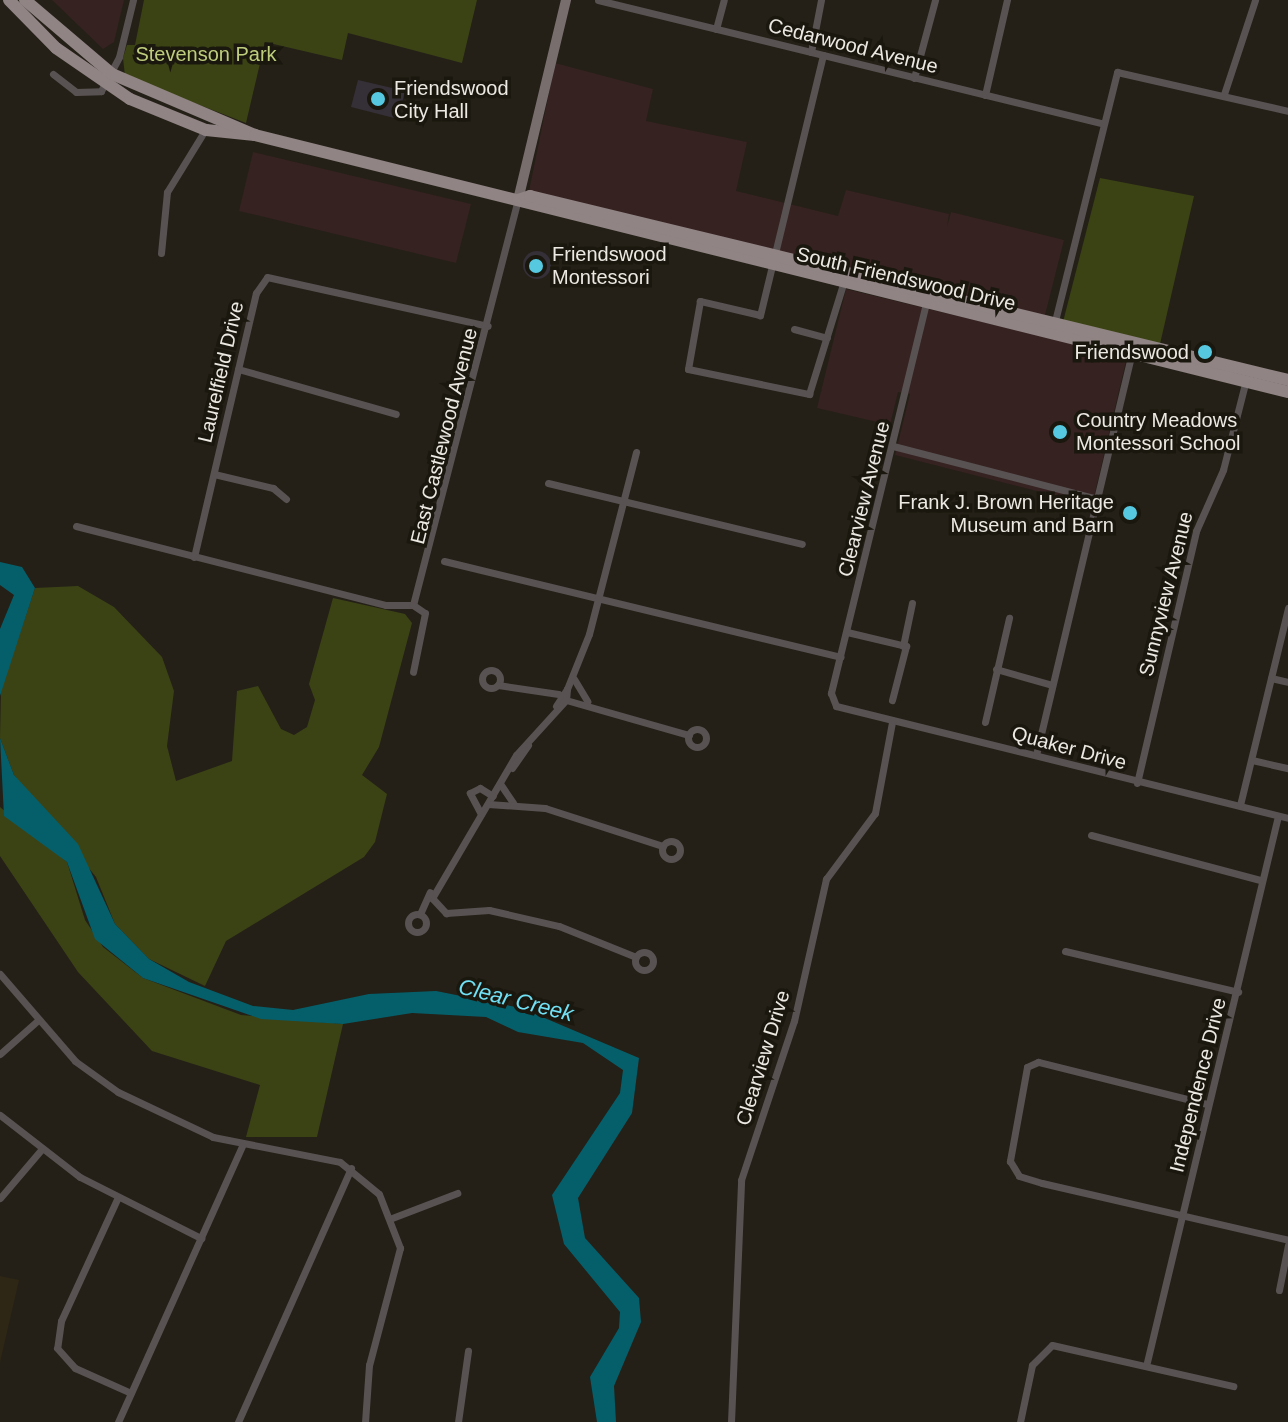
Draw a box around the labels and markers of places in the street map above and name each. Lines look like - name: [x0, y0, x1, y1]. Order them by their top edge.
- place label: Friendswood City Hall: [394, 76, 509, 123]
- marker: Friendswood City Hall: [369, 90, 387, 108]
- place label: Friendswood Montessori: [552, 242, 667, 289]
- marker: Friendswood Montessori: [527, 257, 545, 275]
- place label: Friendswood: [1074, 340, 1189, 364]
- marker: Friendswood: [1196, 343, 1214, 361]
- place label: Country Meadows Montessori School: [1076, 408, 1241, 455]
- marker: Country Meadows Montessori School: [1051, 423, 1069, 441]
- place label: Frank J. Brown Heritage Museum and Barn: [898, 490, 1114, 537]
- marker: Frank J. Brown Heritage Museum and Barn: [1121, 504, 1139, 522]

